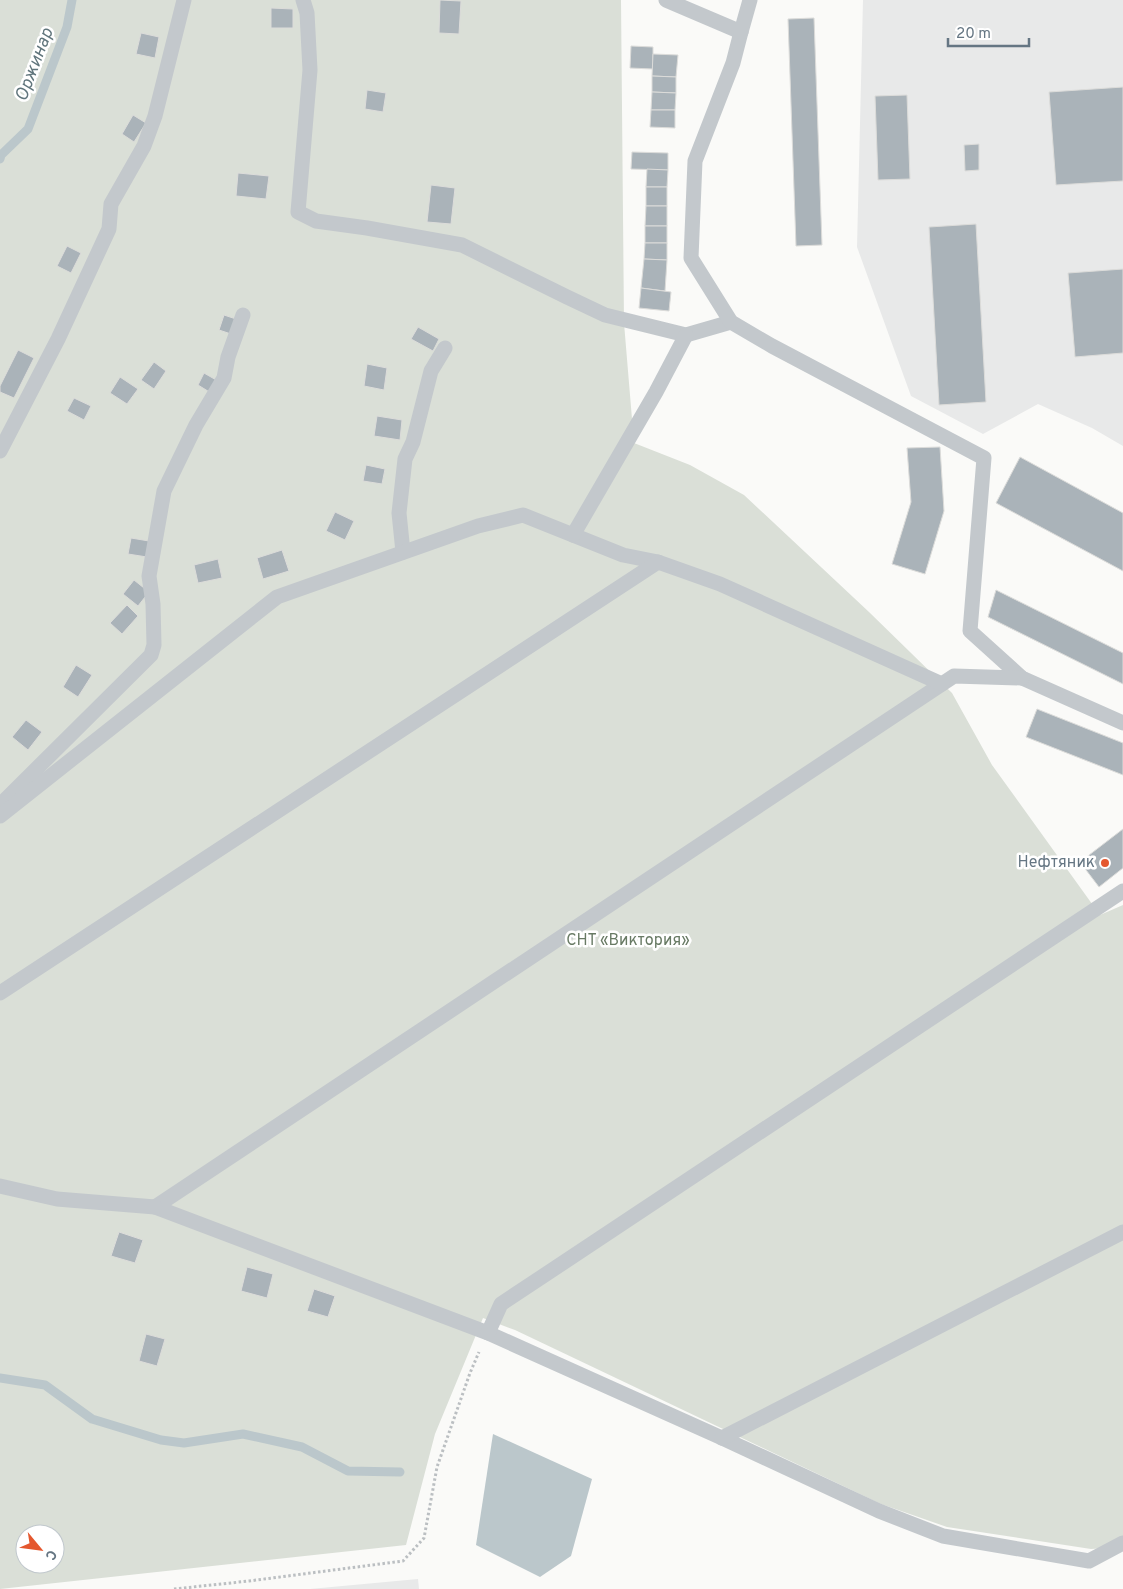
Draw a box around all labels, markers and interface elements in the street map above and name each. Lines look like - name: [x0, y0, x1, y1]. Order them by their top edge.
- scale bar: [948, 15, 1029, 47]
- water label: Оржинар: [11, 25, 60, 105]
- text: 20 m: [956, 25, 991, 44]
- place label: Нефтяник: [1017, 853, 1095, 873]
- marker: Нефтяник: [1099, 857, 1111, 869]
- park label: СНТ «Виктория»: [566, 931, 690, 951]
- north arrow: [15, 1524, 65, 1574]
- text: С: [40, 1547, 60, 1563]

